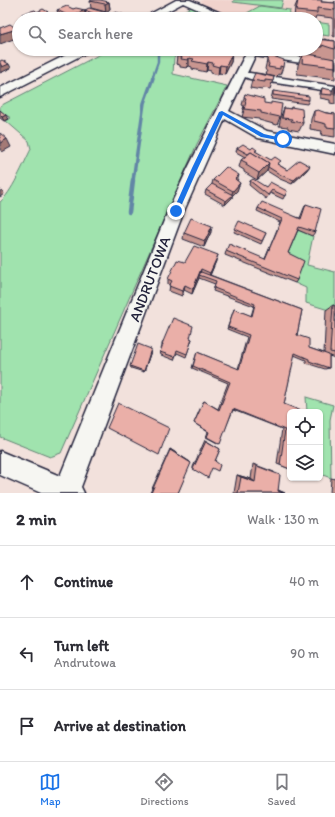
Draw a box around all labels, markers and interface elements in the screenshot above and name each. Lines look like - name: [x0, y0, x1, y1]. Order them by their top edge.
- search box: [12, 12, 323, 56]
- icon: search: [26, 23, 48, 45]
- text: Search here: [58, 25, 133, 43]
- route start: [274, 130, 292, 148]
- route end: [167, 202, 185, 220]
- street label: ANDRUTOWA: [125, 233, 175, 324]
- map controls: [287, 409, 323, 481]
- button: locate: [287, 409, 323, 445]
- button: layers: [287, 445, 323, 481]
- text: 2 min: [16, 509, 56, 529]
- text: Walk · 130 m: [247, 512, 319, 527]
- icon: ahead: [16, 571, 38, 593]
- text: Continue: [54, 573, 113, 591]
- text: 40 m: [289, 574, 319, 589]
- text: Turn left: [54, 637, 109, 655]
- icon: left: [16, 643, 38, 665]
- text: 90 m: [290, 646, 319, 661]
- text: Andrutowa: [54, 655, 116, 670]
- icon: arrive: [16, 715, 38, 737]
- text: Arrive at destination: [54, 717, 186, 735]
- tab: Map: [39, 771, 61, 808]
- tab: Directions: [140, 771, 189, 808]
- tab: Saved: [267, 771, 296, 808]

